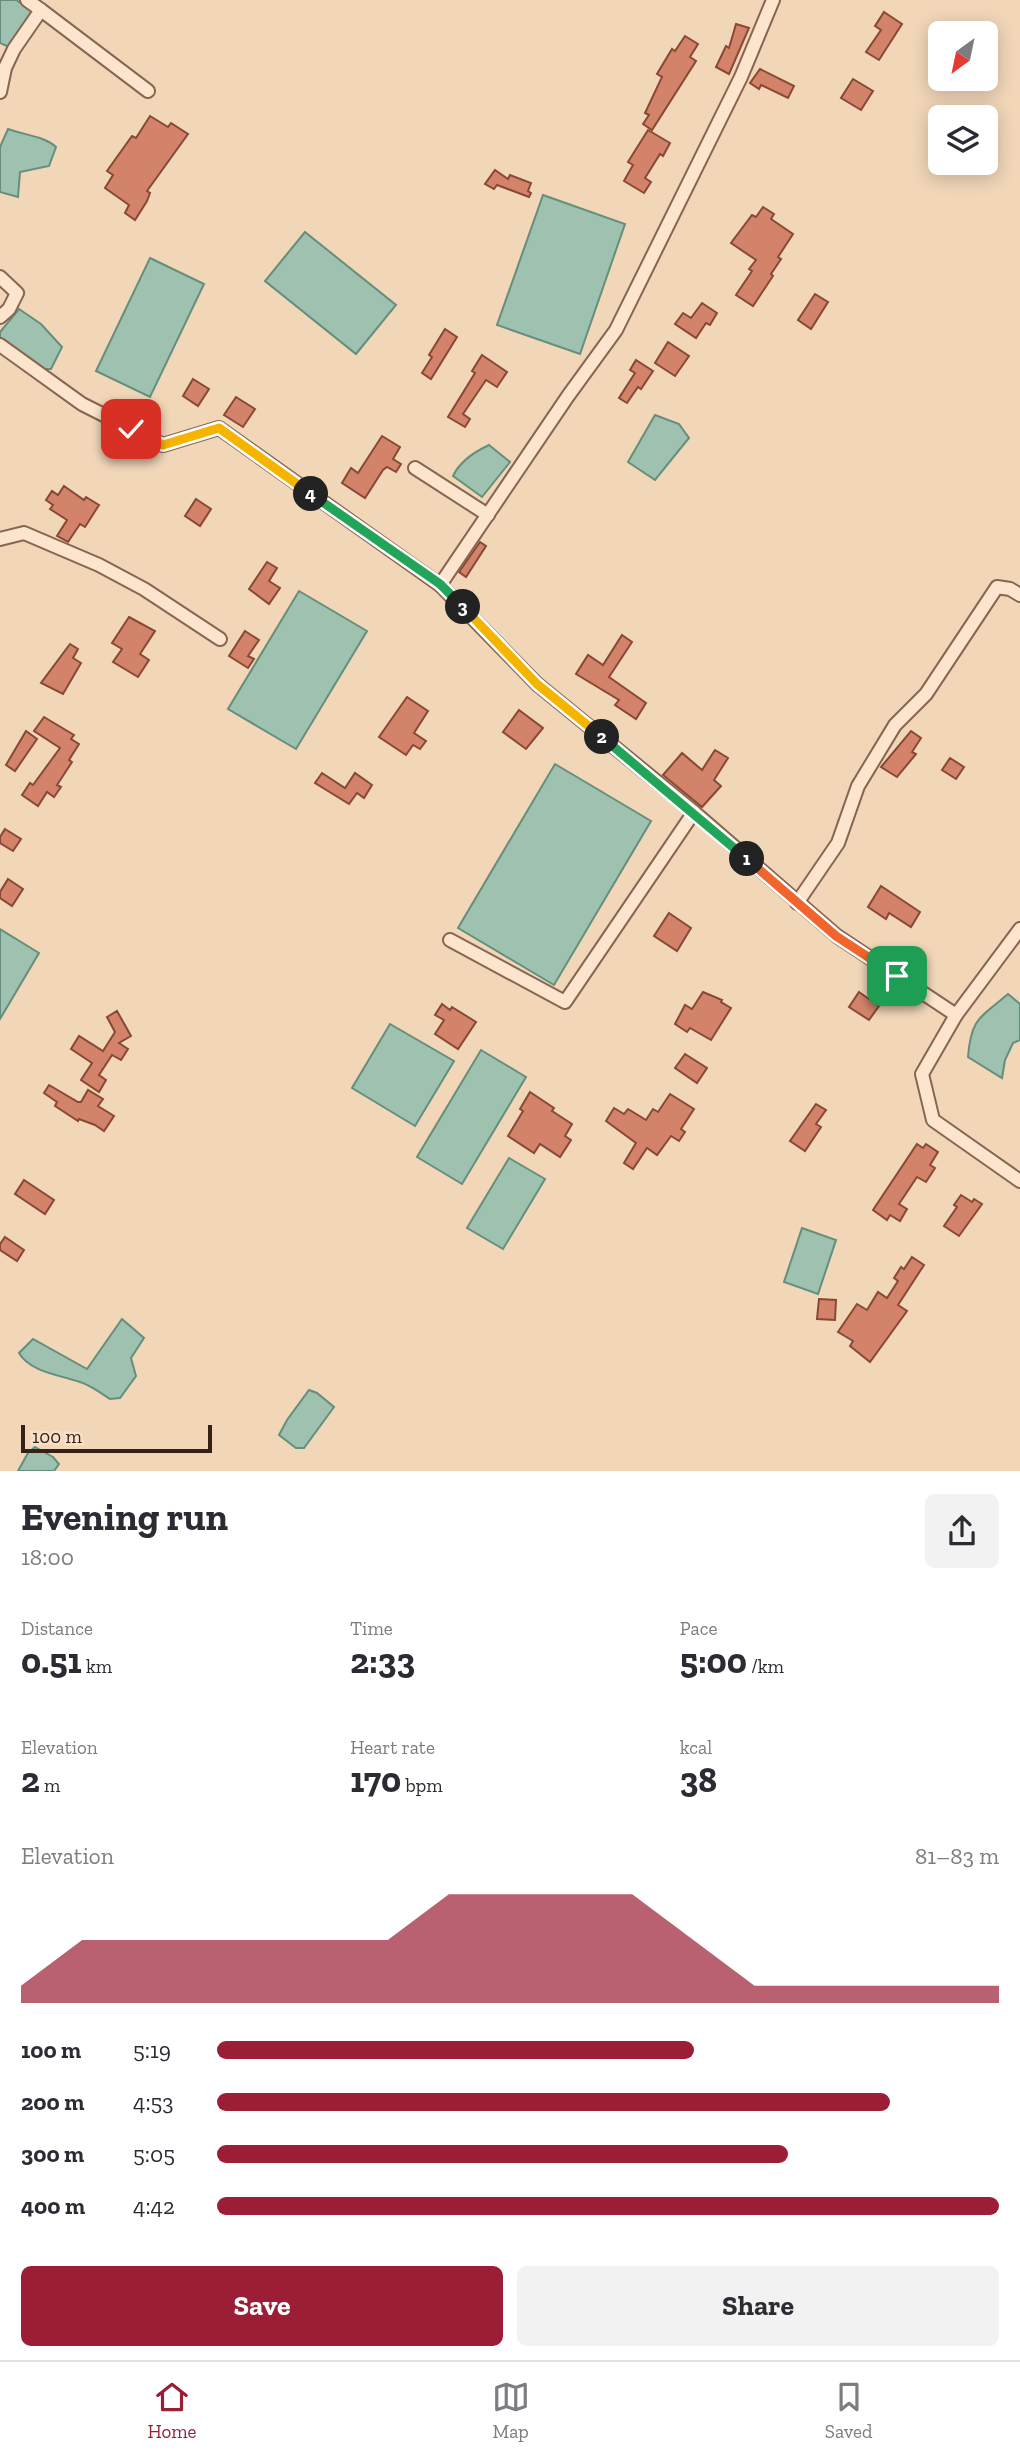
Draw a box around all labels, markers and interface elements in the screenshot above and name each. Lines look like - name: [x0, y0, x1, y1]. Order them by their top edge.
- north arrow: [928, 21, 998, 91]
- map controls: [928, 21, 998, 175]
- button: layers: [928, 105, 998, 175]
- pin: [101, 399, 161, 459]
- icon: check: [112, 410, 150, 448]
- pin: 4: [294, 476, 328, 512]
- text: 4: [305, 482, 316, 505]
- pin: 3: [446, 590, 480, 624]
- text: 3: [457, 595, 468, 618]
- pin: 2: [584, 720, 620, 754]
- text: 2: [596, 725, 607, 748]
- pin: 1: [730, 842, 764, 876]
- text: 1: [743, 847, 750, 870]
- pin: [867, 946, 927, 1006]
- icon: arrive: [878, 957, 916, 995]
- scale bar: [21, 1422, 212, 1454]
- text: 100 m: [32, 1425, 82, 1448]
- text: Evening run: [21, 1494, 228, 1540]
- button: share: [925, 1494, 999, 1568]
- text: 18:00: [21, 1543, 74, 1571]
- text: Distance: [21, 1617, 93, 1640]
- text: Time: [350, 1617, 393, 1640]
- text: Pace: [680, 1617, 717, 1640]
- text: 0.51: [21, 1640, 82, 1682]
- text: 2:33: [350, 1640, 415, 1682]
- text: 5:00: [680, 1640, 747, 1682]
- text: km: [82, 1655, 112, 1678]
- text: /km: [747, 1655, 784, 1678]
- text: Elevation: [21, 1736, 98, 1759]
- text: Heart rate: [350, 1736, 435, 1759]
- text: kcal: [680, 1736, 712, 1759]
- text: 2: [21, 1759, 40, 1801]
- text: 170: [350, 1759, 401, 1801]
- text: 38: [680, 1759, 717, 1801]
- text: m: [40, 1774, 61, 1797]
- text: bpm: [401, 1774, 443, 1797]
- text: Elevation: [21, 1842, 114, 1870]
- text: 81–83 m: [915, 1842, 999, 1870]
- text: 100 m: [21, 2036, 81, 2064]
- text: 5:19: [133, 2036, 171, 2064]
- text: 200 m: [21, 2088, 84, 2116]
- text: 4:53: [133, 2088, 174, 2116]
- text: 300 m: [21, 2140, 84, 2168]
- text: 5:05: [133, 2140, 175, 2168]
- text: 400 m: [21, 2192, 85, 2220]
- text: 4:42: [133, 2192, 175, 2220]
- button: Save: [21, 2266, 503, 2346]
- button: Share: [517, 2266, 999, 2346]
- tab: Home: [148, 2378, 197, 2443]
- tab: Map: [492, 2378, 530, 2443]
- tab: Saved: [825, 2378, 872, 2443]

